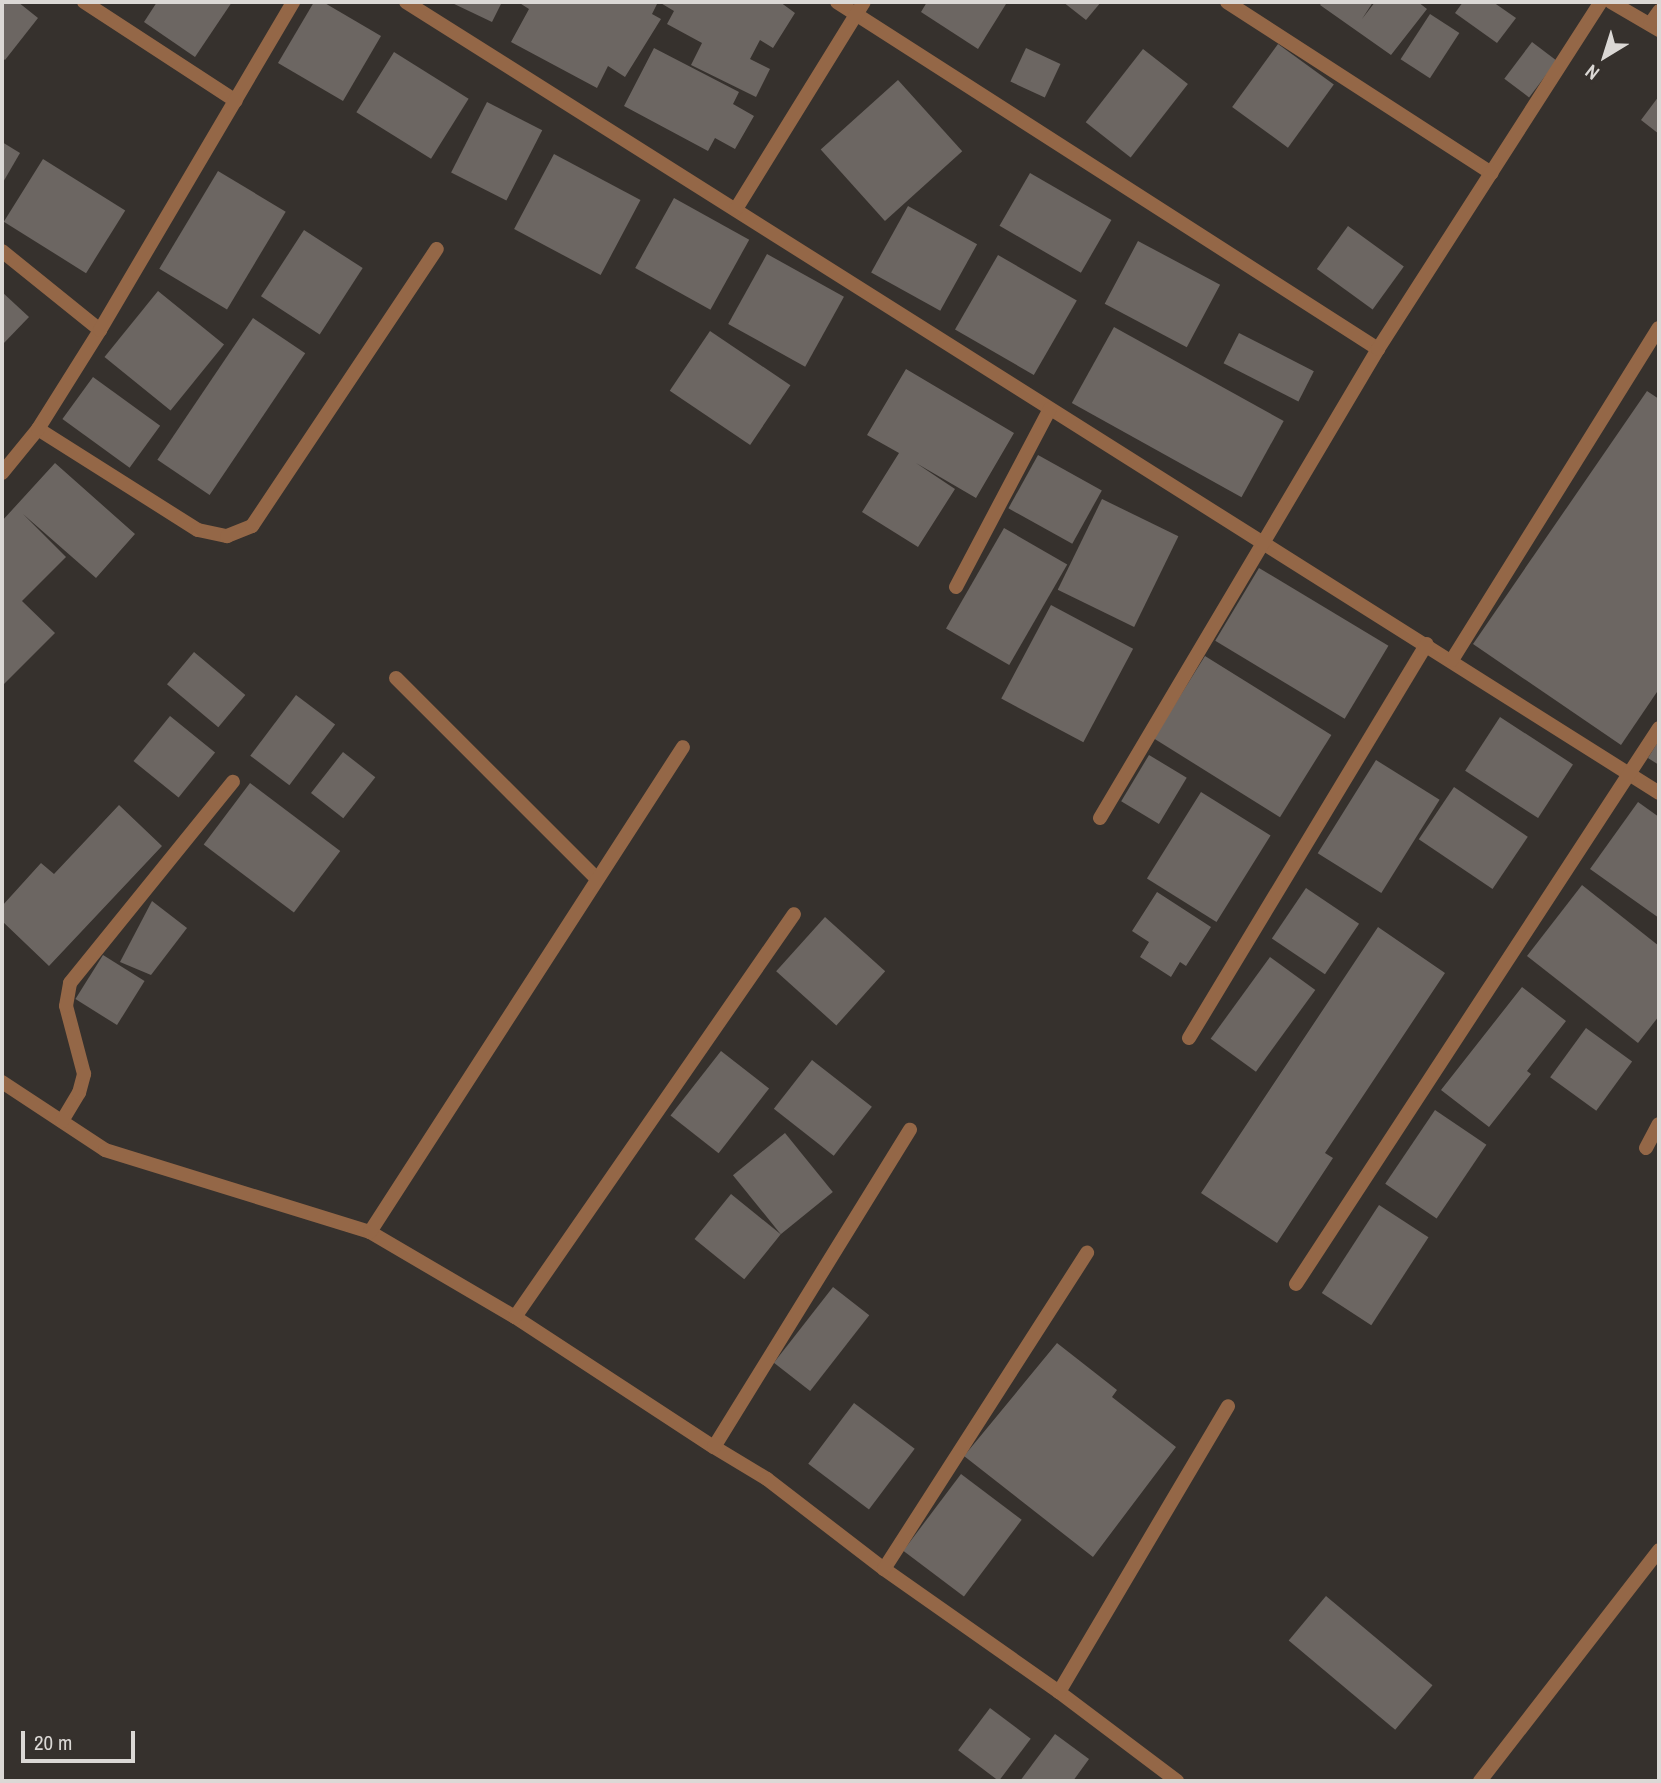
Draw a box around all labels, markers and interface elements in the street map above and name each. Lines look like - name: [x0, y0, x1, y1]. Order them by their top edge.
- north arrow: [1570, 21, 1640, 91]
- text: N: [1580, 59, 1605, 86]
- scale bar: [24, 1716, 138, 1760]
- text: 20 m: [34, 1728, 72, 1757]

